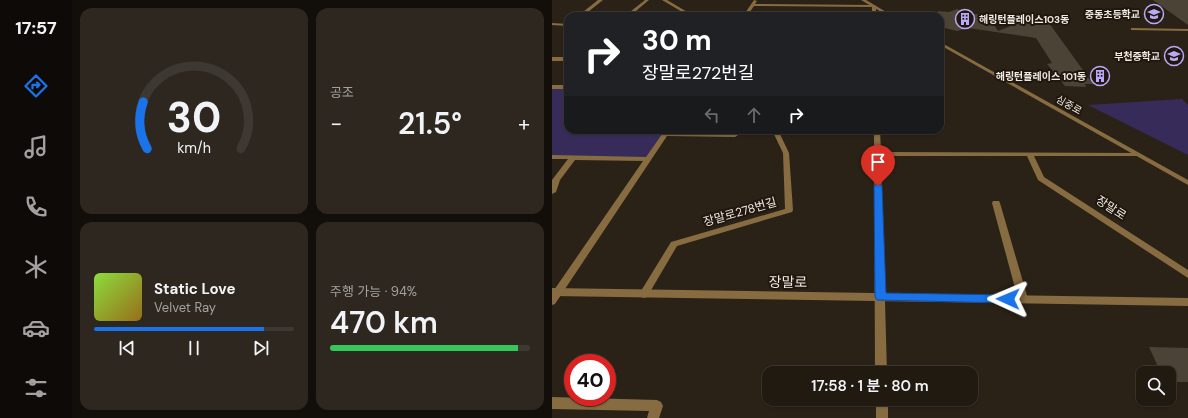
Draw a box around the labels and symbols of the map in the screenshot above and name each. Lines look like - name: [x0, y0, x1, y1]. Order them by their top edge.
- school or university icon: 중동초등학교: [1143, 3, 1165, 25]
- building icon: 해링턴플레이스103동: [954, 8, 976, 30]
- place label: 중동초등학교: [1085, 8, 1140, 21]
- place label: 해링턴플레이스103동: [979, 13, 1069, 26]
- school or university icon: 부천중학교: [1163, 45, 1185, 67]
- place label: 부천중학교: [1114, 50, 1160, 63]
- building icon: 해링턴플레이스 101동: [1089, 65, 1111, 87]
- place label: 해링턴플레이스 101동: [996, 70, 1086, 83]
- street label: 심중로: [1054, 93, 1084, 117]
- pin: [861, 145, 895, 186]
- street label: 장말로: [1093, 192, 1129, 224]
- street label: 장말로278번길: [702, 194, 778, 230]
- street label: 장말로: [769, 273, 808, 291]
- position arrow: [987, 278, 1029, 320]
- speed limit sign: 40: [564, 354, 616, 406]

